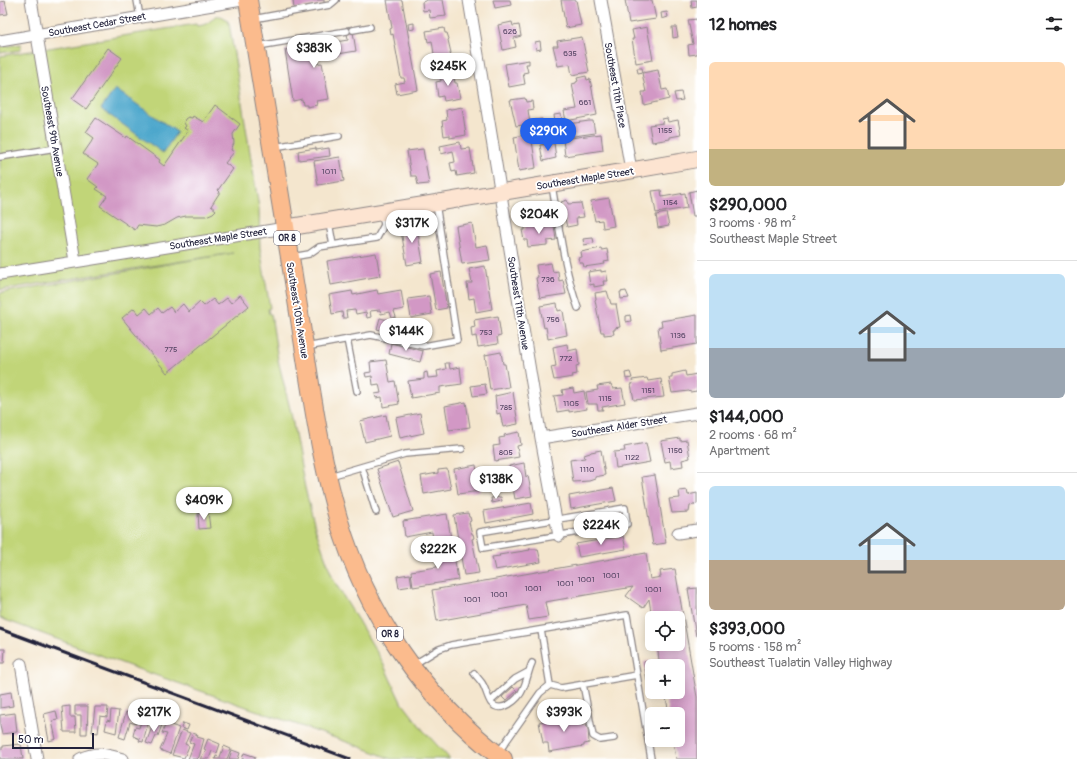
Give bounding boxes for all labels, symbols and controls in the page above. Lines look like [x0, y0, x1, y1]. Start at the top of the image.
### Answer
street label: Southeast Cedar Street [48, 10, 148, 39]
icon: filters [1043, 13, 1065, 35]
text: 12 homes [709, 14, 777, 35]
house number: 626 [503, 27, 517, 36]
pin: $383K [286, 35, 342, 69]
text: $383K [296, 40, 332, 56]
street label: Southeast 11th Place [602, 42, 628, 129]
house number: 635 [563, 49, 577, 58]
pin: $245K [420, 53, 476, 87]
text: $245K [430, 58, 466, 74]
street label: Southeast 9th Avenue [38, 85, 66, 178]
icon: home [851, 88, 923, 160]
house number: 661 [579, 98, 591, 107]
pin: $290K [520, 118, 576, 152]
text: $290K [529, 123, 567, 139]
house number: 1155 [658, 126, 672, 135]
street label: Southeast Maple Street [536, 165, 636, 193]
house number: 1011 [322, 167, 336, 176]
text: $290,000 [709, 194, 787, 215]
house number: 1154 [662, 198, 678, 207]
pin: $204K [511, 201, 567, 235]
text: $204K [520, 206, 558, 222]
pin: $317K [384, 210, 440, 244]
text: $317K [395, 215, 429, 231]
text: 3 rooms · 98 m² [709, 215, 796, 231]
street label: Southeast Maple Street [169, 225, 269, 253]
road number: OR 8 [274, 231, 300, 245]
text: Southeast Maple Street [709, 231, 837, 247]
street label: Southeast 11th Avenue [505, 255, 531, 351]
street label: Southeast 10th Avenue [283, 261, 311, 359]
house number: 736 [541, 275, 555, 284]
icon: home [851, 300, 923, 372]
house number: 756 [546, 315, 560, 324]
pin: $144K [378, 318, 434, 352]
text: $144K [388, 323, 424, 339]
house number: 753 [479, 328, 493, 337]
house number: 1136 [670, 331, 686, 340]
house number: 775 [165, 345, 177, 354]
house number: 772 [560, 354, 573, 363]
house number: 1151 [641, 386, 655, 395]
house number: 1115 [598, 394, 612, 403]
house number: 1105 [563, 399, 579, 408]
house number: 785 [500, 403, 512, 412]
text: $144,000 [709, 406, 784, 427]
street label: Southeast Alder Street [570, 413, 669, 440]
text: 2 rooms · 68 m² [709, 427, 797, 443]
text: Apartment [709, 443, 770, 459]
house number: 1156 [667, 446, 683, 455]
house number: 805 [499, 448, 513, 457]
house number: 1122 [624, 453, 640, 462]
house number: 1110 [580, 465, 595, 474]
pin: $138K [468, 466, 524, 500]
text: $138K [479, 471, 513, 487]
pin: $409K [176, 487, 232, 521]
text: $409K [185, 492, 223, 508]
pin: $224K [573, 512, 629, 546]
icon: home [851, 512, 923, 584]
text: $224K [583, 517, 619, 533]
pin: $222K [410, 536, 466, 570]
text: $222K [420, 541, 456, 557]
house number: 1001 [602, 571, 620, 580]
house number: 1001 [577, 575, 595, 584]
house number: 1001 [556, 579, 574, 588]
house number: 1001 [524, 584, 542, 593]
house number: 1001 [644, 585, 662, 594]
house number: 1001 [490, 590, 508, 599]
house number: 1001 [463, 595, 481, 604]
map controls [645, 611, 685, 747]
button: locate [645, 611, 685, 651]
text: $393,000 [709, 618, 785, 639]
road number: OR 8 [377, 627, 403, 641]
text: 5 rooms · 158 m² [709, 639, 801, 655]
text: Southeast Tualatin Valley Highway [709, 655, 892, 671]
button: + [645, 659, 685, 699]
pin: $217K [126, 699, 182, 733]
pin: $393K [536, 699, 592, 733]
text: $217K [137, 704, 171, 720]
text: $393K [546, 704, 582, 720]
button: − [645, 707, 685, 747]
scale bar [12, 731, 94, 750]
text: 50 m [18, 733, 44, 746]

